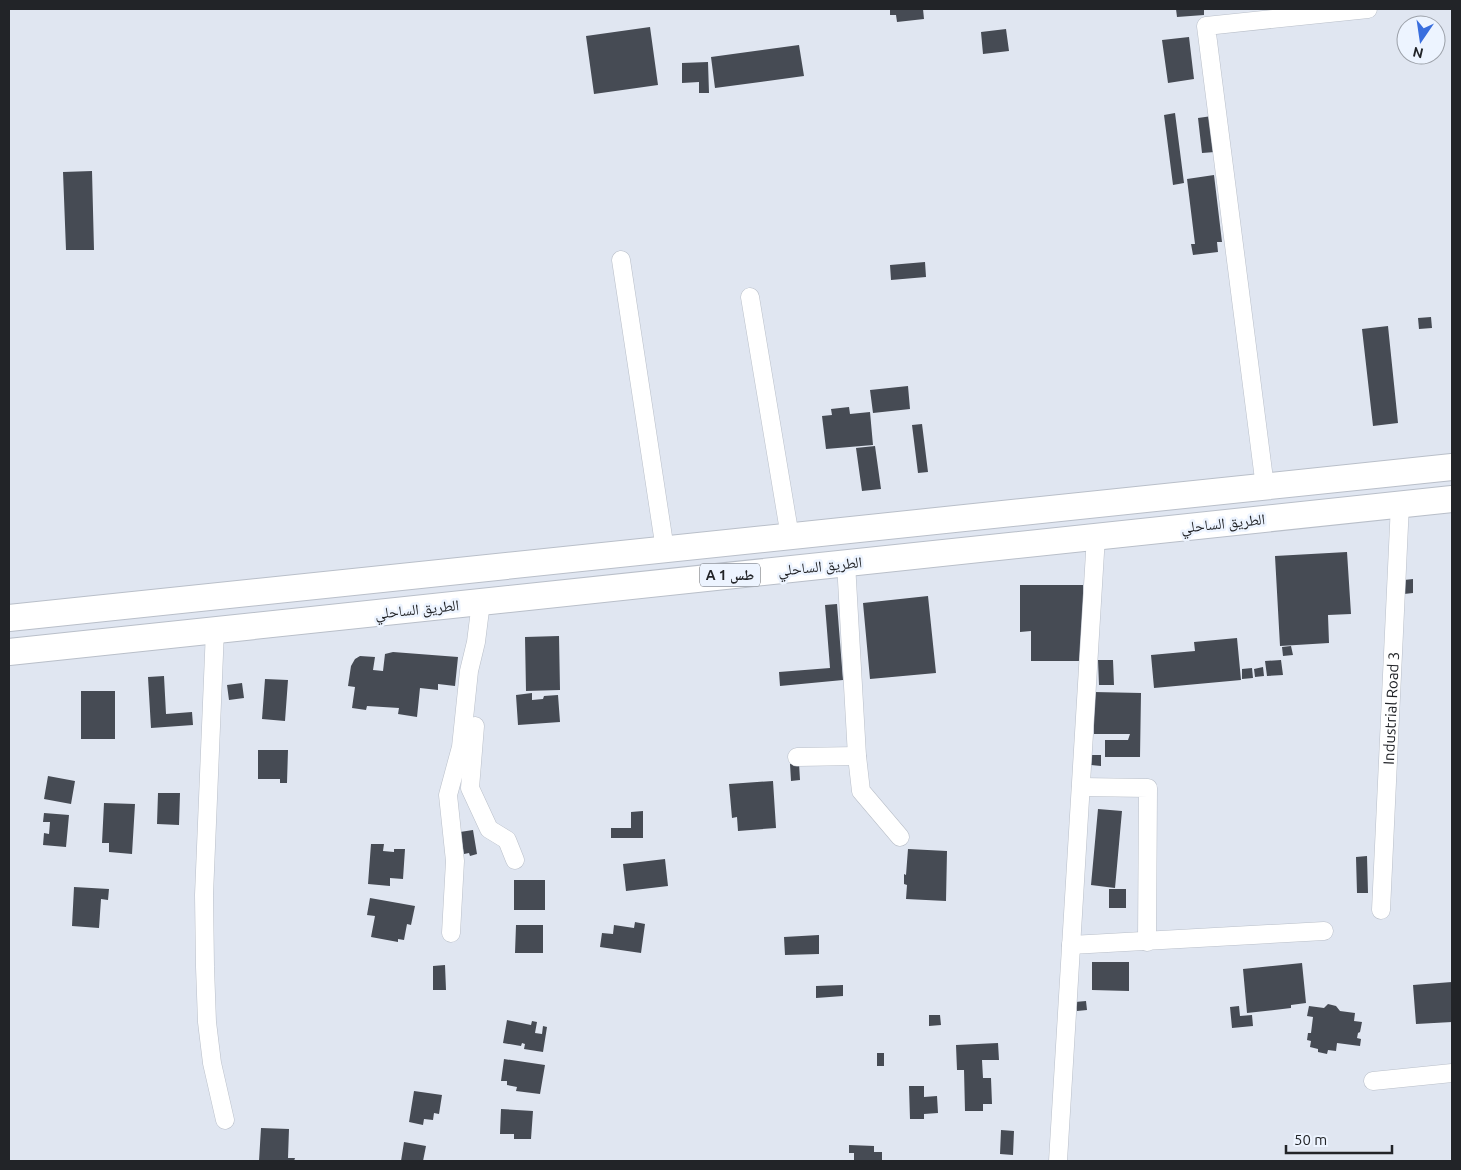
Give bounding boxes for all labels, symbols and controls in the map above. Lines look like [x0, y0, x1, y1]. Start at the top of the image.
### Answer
north arrow [1396, 15, 1446, 65]
text: N [1411, 44, 1425, 62]
street label: الطريق الساحلي [1180, 510, 1266, 540]
street label: الطريق الساحلي [777, 553, 863, 583]
road number: A 1 طس [700, 564, 760, 586]
street label: الطريق الساحلي [374, 596, 460, 626]
street label: Industrial Road 3 [1379, 651, 1402, 765]
scale bar [1286, 1122, 1392, 1154]
text: 50 m [1294, 1131, 1327, 1148]

